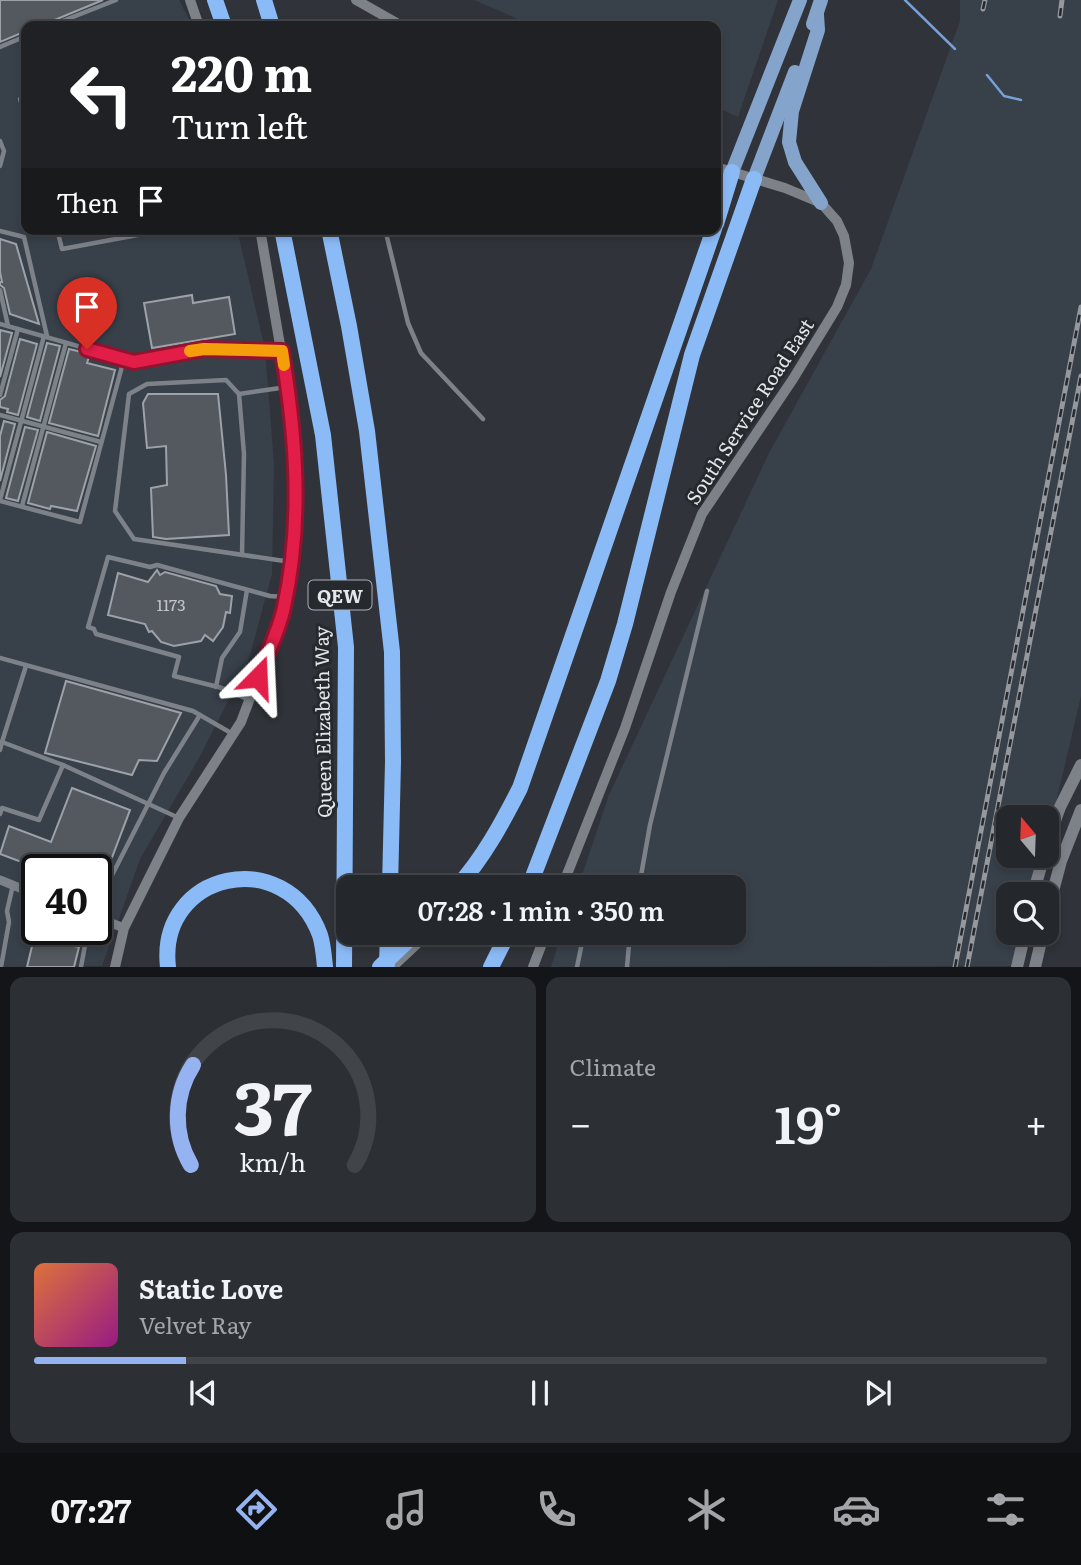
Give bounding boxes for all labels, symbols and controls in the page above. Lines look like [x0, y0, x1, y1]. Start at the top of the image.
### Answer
text: 220 m [171, 34, 312, 107]
icon: left [56, 49, 147, 140]
text: Turn left [171, 101, 308, 149]
text: Then [56, 182, 118, 221]
icon: arrive [132, 182, 170, 220]
pin [57, 277, 117, 349]
icon: arrive [68, 288, 106, 326]
street label: South Service Road East [678, 312, 820, 510]
road number: QEW [308, 580, 372, 610]
house number: 1173 [156, 592, 186, 616]
street label: Queen Elizabeth Way [306, 626, 338, 818]
position arrow [221, 640, 295, 714]
north arrow [996, 805, 1059, 868]
map controls [996, 805, 1059, 945]
speed limit sign: 40 [21, 854, 112, 945]
button: search [996, 882, 1059, 945]
text: 07:28 · 1 min · 350 m [418, 890, 664, 929]
text: Climate [570, 1049, 656, 1083]
text: 37 [233, 1050, 313, 1158]
text: 19° [774, 1083, 842, 1160]
text: − [570, 1093, 592, 1150]
text: + [1025, 1093, 1047, 1150]
text: km/h [239, 1143, 306, 1180]
text: Static Love [139, 1268, 283, 1307]
text: Velvet Ray [139, 1307, 251, 1341]
icon: previous [184, 1374, 222, 1412]
icon: pause [521, 1374, 559, 1412]
icon: next [859, 1374, 897, 1412]
text: 07:27 [50, 1485, 131, 1533]
icon: directions [232, 1485, 281, 1534]
icon: music [382, 1485, 431, 1534]
icon: phone [532, 1485, 581, 1534]
icon: climate [682, 1485, 731, 1534]
icon: car [832, 1485, 881, 1534]
icon: filters [981, 1485, 1030, 1534]

